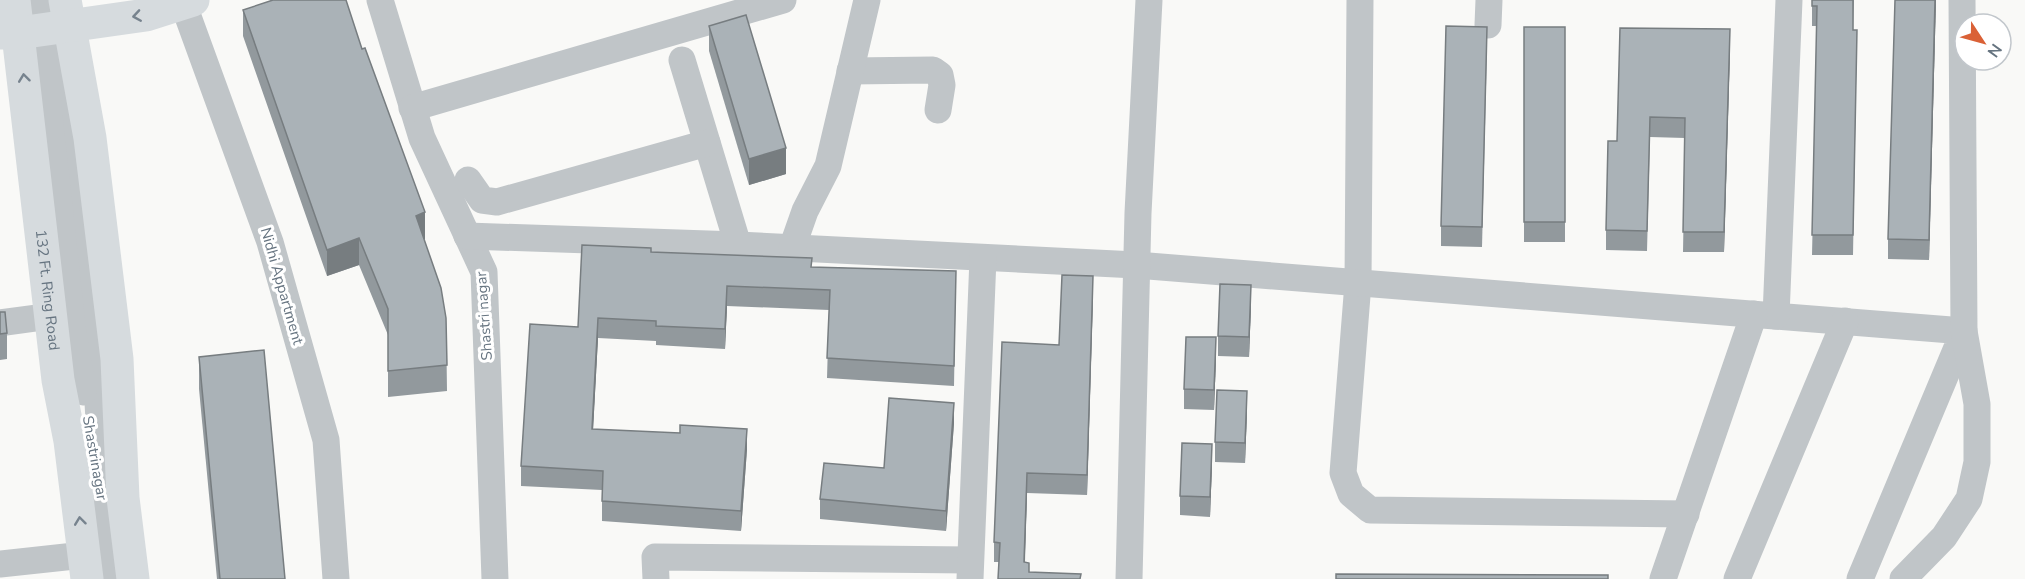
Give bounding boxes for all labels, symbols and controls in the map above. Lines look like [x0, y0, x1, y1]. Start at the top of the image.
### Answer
one-way arrow [132, 9, 142, 21]
north arrow [1953, 12, 2013, 72]
text: N [1982, 39, 2007, 62]
one-way arrow [18, 73, 31, 82]
street label: Nidhi Appartment [256, 225, 309, 348]
street label: 132 Ft. Ring Road [31, 229, 65, 352]
street label: Shastri nagar [471, 270, 497, 361]
street label: Shastrinagar [78, 414, 112, 502]
one-way arrow [74, 516, 86, 526]

